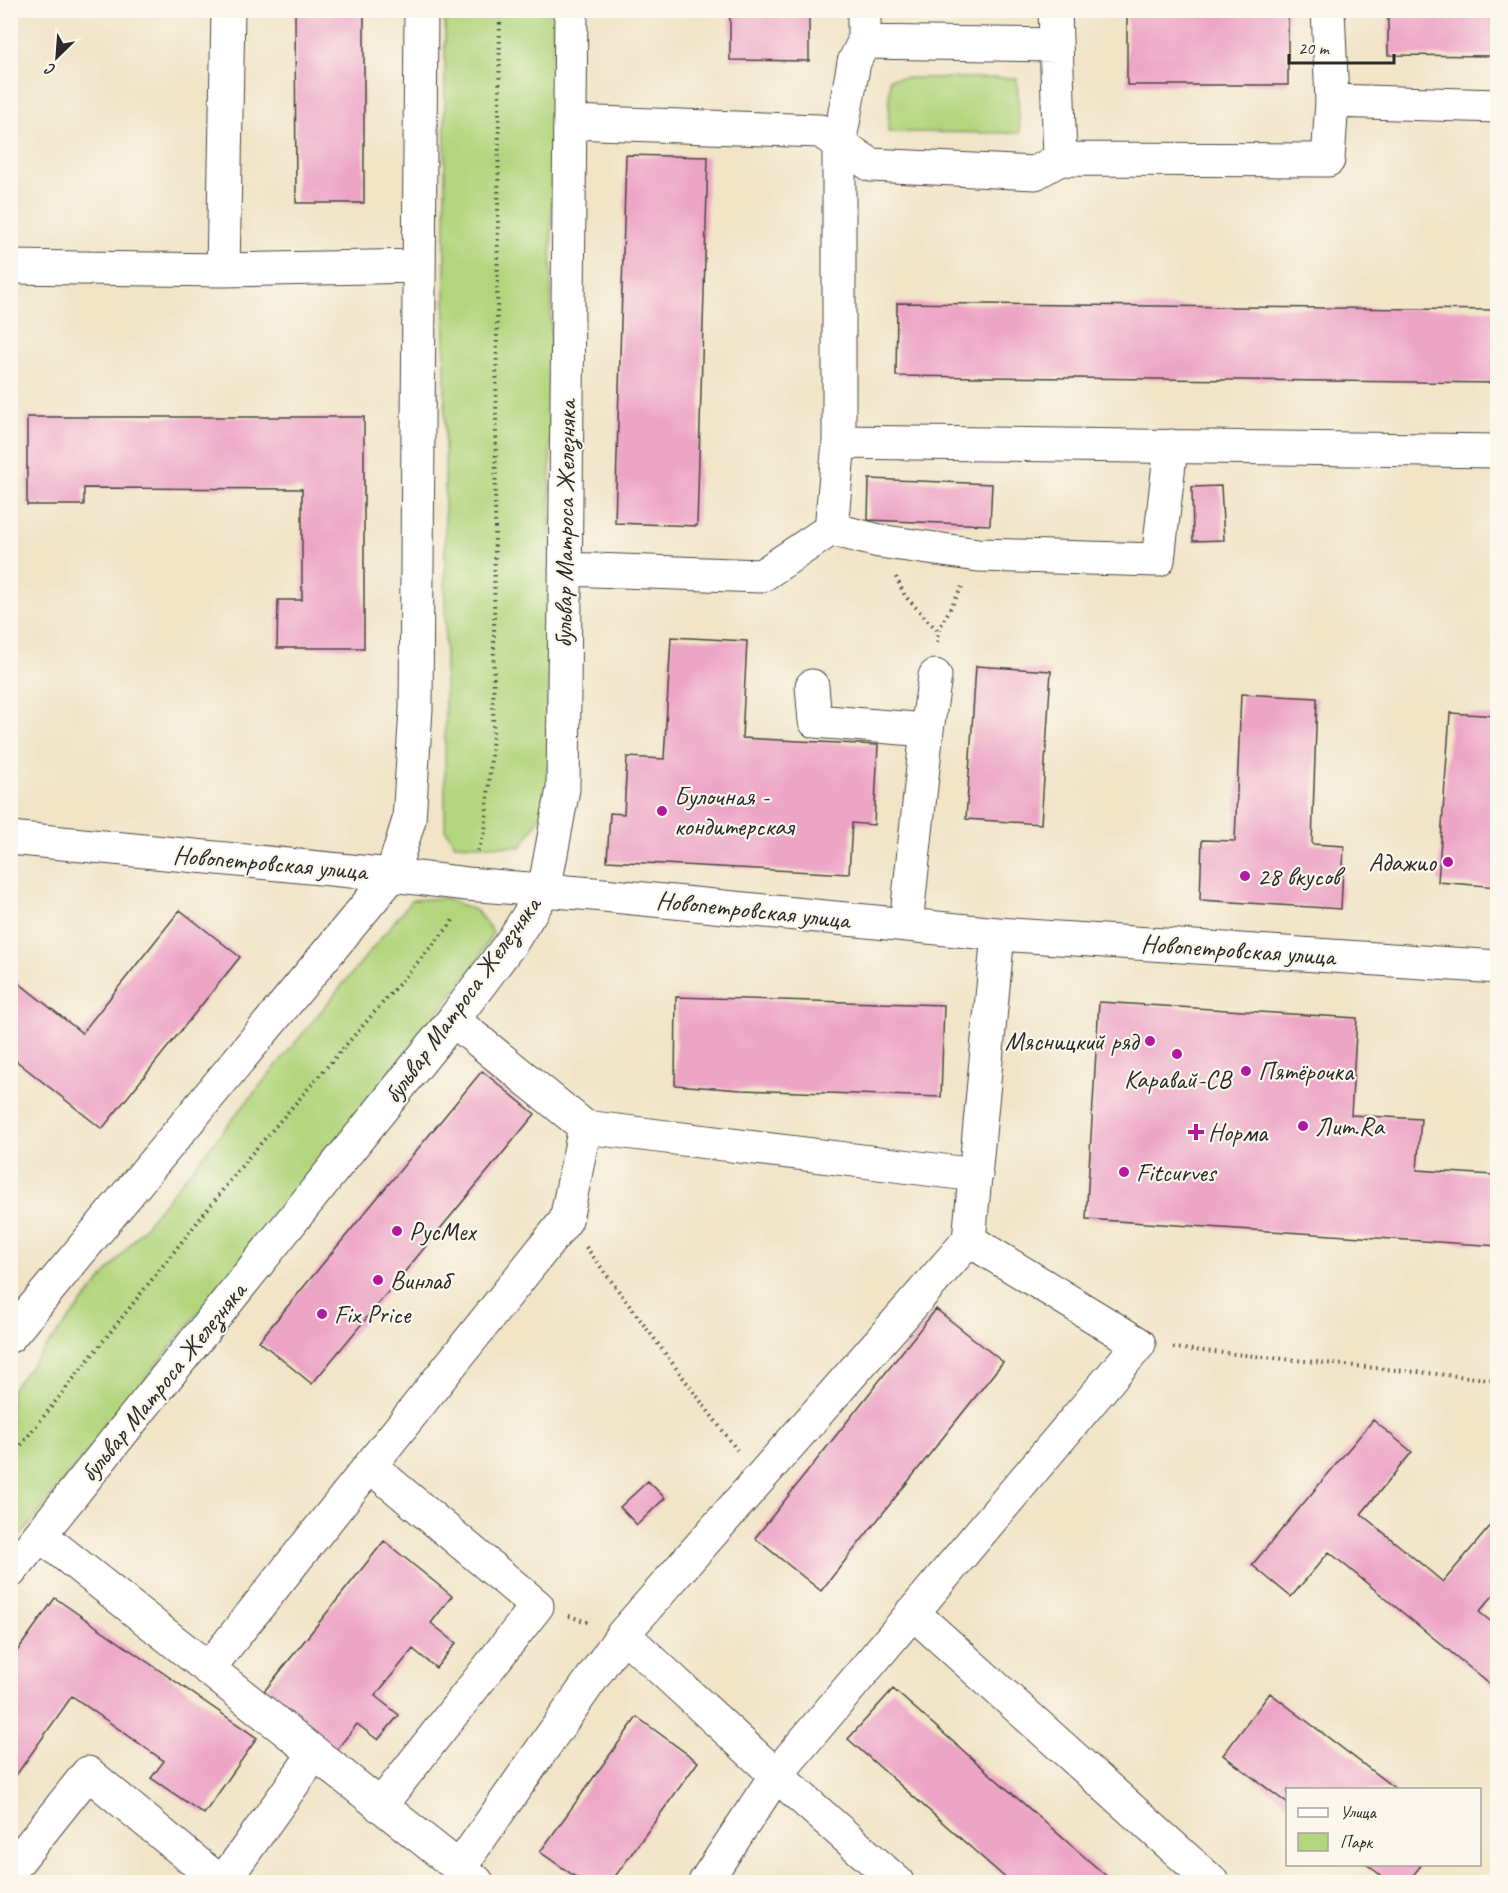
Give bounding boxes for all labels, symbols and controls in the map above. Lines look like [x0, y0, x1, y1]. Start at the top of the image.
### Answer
north arrow [27, 27, 87, 87]
scale bar [1289, 27, 1394, 65]
text: 20 m [1298, 37, 1331, 59]
text: С [41, 58, 59, 80]
street label: бульвар Матроса Железняка [546, 398, 585, 648]
place label: Булочная - кондитерская [674, 780, 795, 843]
marker: Булочная - кондитерская [655, 804, 669, 818]
street label: Новопетровская улица [172, 838, 371, 888]
place label: Адажио [1368, 846, 1438, 879]
marker: Адажио [1441, 855, 1455, 869]
place label: 28 вкусов [1257, 860, 1346, 893]
marker: 28 вкусов [1238, 869, 1252, 883]
street label: Новопетровская улица [655, 883, 854, 937]
street label: бульвар Матроса Железняка [376, 888, 550, 1110]
street label: Новопетровская улица [1140, 927, 1338, 973]
place label: Мясницкий ряд [1005, 1025, 1141, 1058]
marker: Мясницкий ряд [1143, 1034, 1157, 1048]
marker: Каравай-СВ [1170, 1047, 1184, 1061]
place label: Пятёрочка [1258, 1055, 1355, 1088]
place label: Каравай-СВ [1124, 1063, 1233, 1096]
marker: Пятёрочка [1239, 1064, 1253, 1078]
place label: Лит.Ra [1315, 1110, 1385, 1143]
place label: Норма [1208, 1116, 1269, 1149]
marker: Лит.Ra [1296, 1119, 1310, 1133]
marker: Норма [1189, 1125, 1203, 1139]
place label: Fitcurves [1136, 1156, 1218, 1189]
marker: Fitcurves [1117, 1165, 1131, 1179]
place label: РусМех [409, 1215, 478, 1248]
marker: РусМех [390, 1224, 404, 1238]
place label: Винлаб [390, 1264, 455, 1297]
marker: Винлаб [371, 1273, 385, 1287]
street label: бульвар Матроса Железняка [72, 1274, 256, 1489]
place label: Fix Price [334, 1298, 412, 1331]
marker: Fix Price [315, 1307, 329, 1321]
legend [1286, 1788, 1481, 1866]
text: Улица [1340, 1801, 1377, 1823]
text: Парк [1340, 1831, 1374, 1853]

